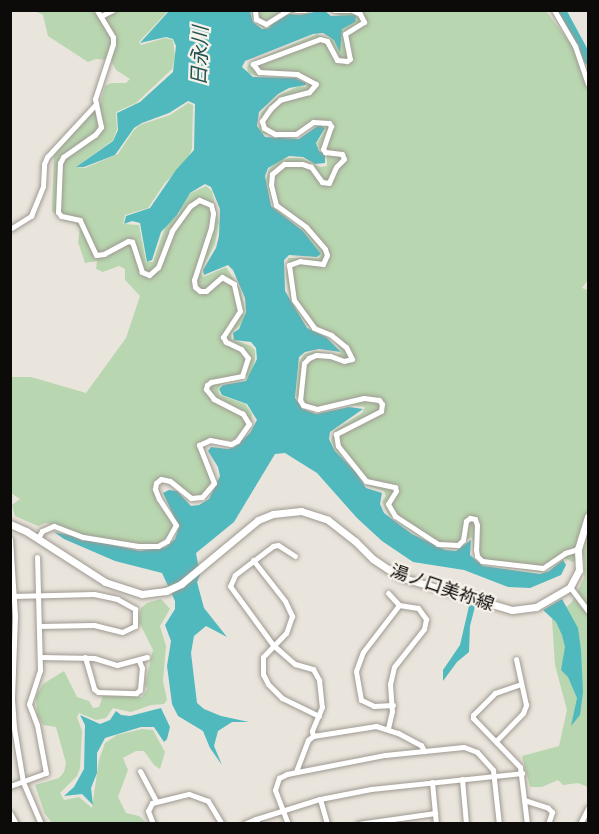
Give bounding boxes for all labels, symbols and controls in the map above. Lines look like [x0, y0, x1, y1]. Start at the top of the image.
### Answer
water label: 日永川 [187, 26, 213, 86]
street label: 湯ノ口美祢線 [387, 560, 497, 616]

